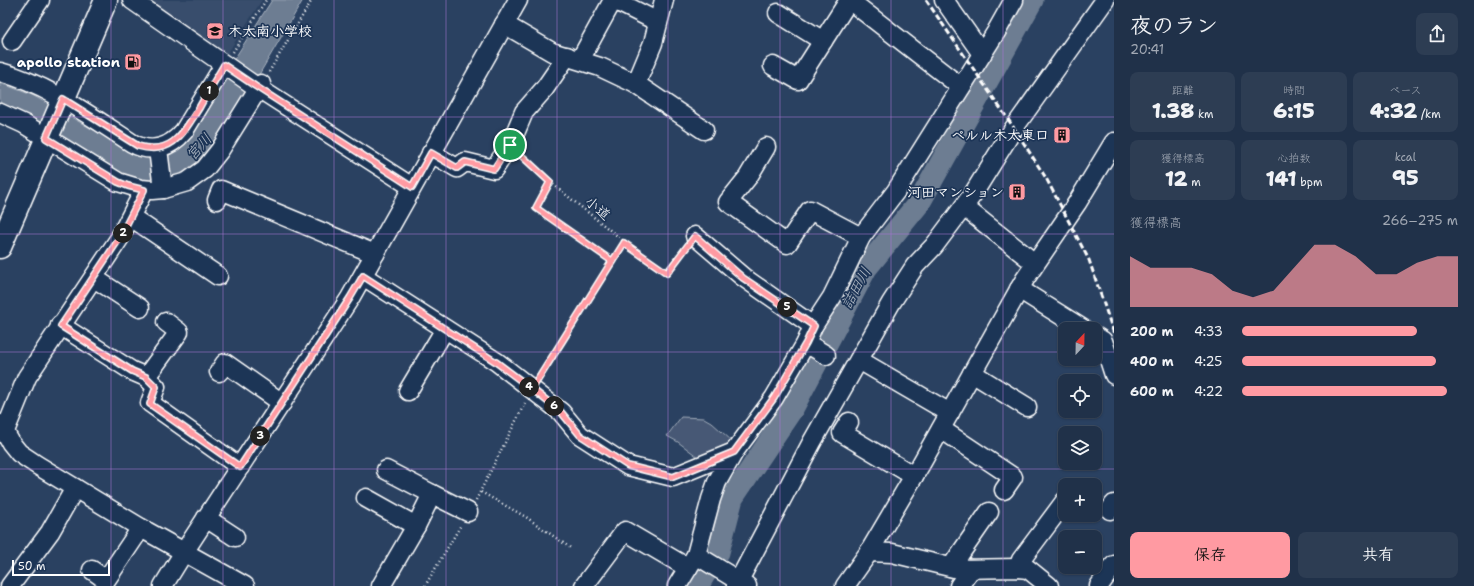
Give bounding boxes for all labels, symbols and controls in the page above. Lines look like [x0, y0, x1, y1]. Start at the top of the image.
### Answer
text: 夜のラン [1130, 11, 1218, 40]
button: share [1416, 13, 1458, 55]
school or university icon: 木太南小学校 [205, 21, 225, 41]
place label: 木太南小学校 [228, 22, 312, 40]
text: 20:41 [1130, 41, 1164, 58]
fuel station icon: apollo station [123, 52, 143, 72]
place label: apollo station [17, 53, 120, 71]
pin: 1 [199, 81, 219, 101]
text: 1 [206, 83, 212, 98]
text: 距離 [1172, 83, 1194, 98]
text: 時間 [1283, 83, 1305, 98]
text: ペース [1389, 83, 1422, 98]
text: 1.38 [1152, 98, 1194, 124]
text: 6:15 [1273, 98, 1315, 124]
text: 4:32 [1370, 98, 1417, 124]
text: km [1194, 107, 1214, 122]
text: /km [1417, 107, 1441, 122]
building icon: ペルル木太東口 [1052, 125, 1072, 145]
place label: ペルル木太東口 [951, 126, 1049, 144]
pin [493, 128, 527, 162]
water label: 宮川 [182, 129, 216, 165]
icon: arrive [499, 134, 521, 156]
text: kcal [1395, 150, 1416, 165]
text: 獲得標高 [1161, 151, 1205, 166]
text: 心拍数 [1277, 151, 1310, 166]
text: 95 [1392, 165, 1419, 191]
text: 12 [1165, 166, 1187, 192]
text: 141 [1266, 166, 1297, 192]
text: m [1187, 175, 1201, 190]
text: bpm [1297, 175, 1322, 190]
building icon: 河田マンション [1007, 182, 1027, 202]
place label: 河田マンション [907, 183, 1004, 201]
street label: 小道 [581, 192, 615, 224]
text: 266–275 m [1382, 212, 1458, 229]
text: 獲得標高 [1130, 214, 1182, 231]
pin: 2 [113, 223, 133, 243]
text: 2 [119, 225, 127, 240]
water label: 詰田川 [836, 263, 876, 313]
pin: 5 [777, 297, 797, 317]
text: 5 [784, 299, 790, 314]
north arrow [1058, 322, 1102, 366]
map controls [1058, 322, 1102, 574]
text: 200 m [1130, 323, 1173, 340]
text: 4:33 [1194, 323, 1223, 340]
text: 400 m [1130, 353, 1174, 370]
text: 4:25 [1194, 353, 1222, 370]
button: locate [1058, 374, 1102, 418]
pin: 4 [519, 377, 539, 397]
text: 4 [525, 379, 533, 394]
text: 600 m [1130, 383, 1174, 400]
text: 4:22 [1194, 383, 1223, 400]
pin: 6 [544, 396, 564, 416]
text: 6 [550, 398, 558, 413]
pin: 3 [250, 426, 270, 446]
button: layers [1058, 426, 1102, 470]
text: 3 [256, 428, 264, 443]
button: + [1058, 478, 1102, 522]
button: − [1058, 530, 1102, 574]
button: 保存 [1130, 532, 1290, 578]
button: 共有 [1298, 532, 1458, 578]
scale bar [12, 558, 110, 577]
text: 50 m [18, 559, 46, 574]

